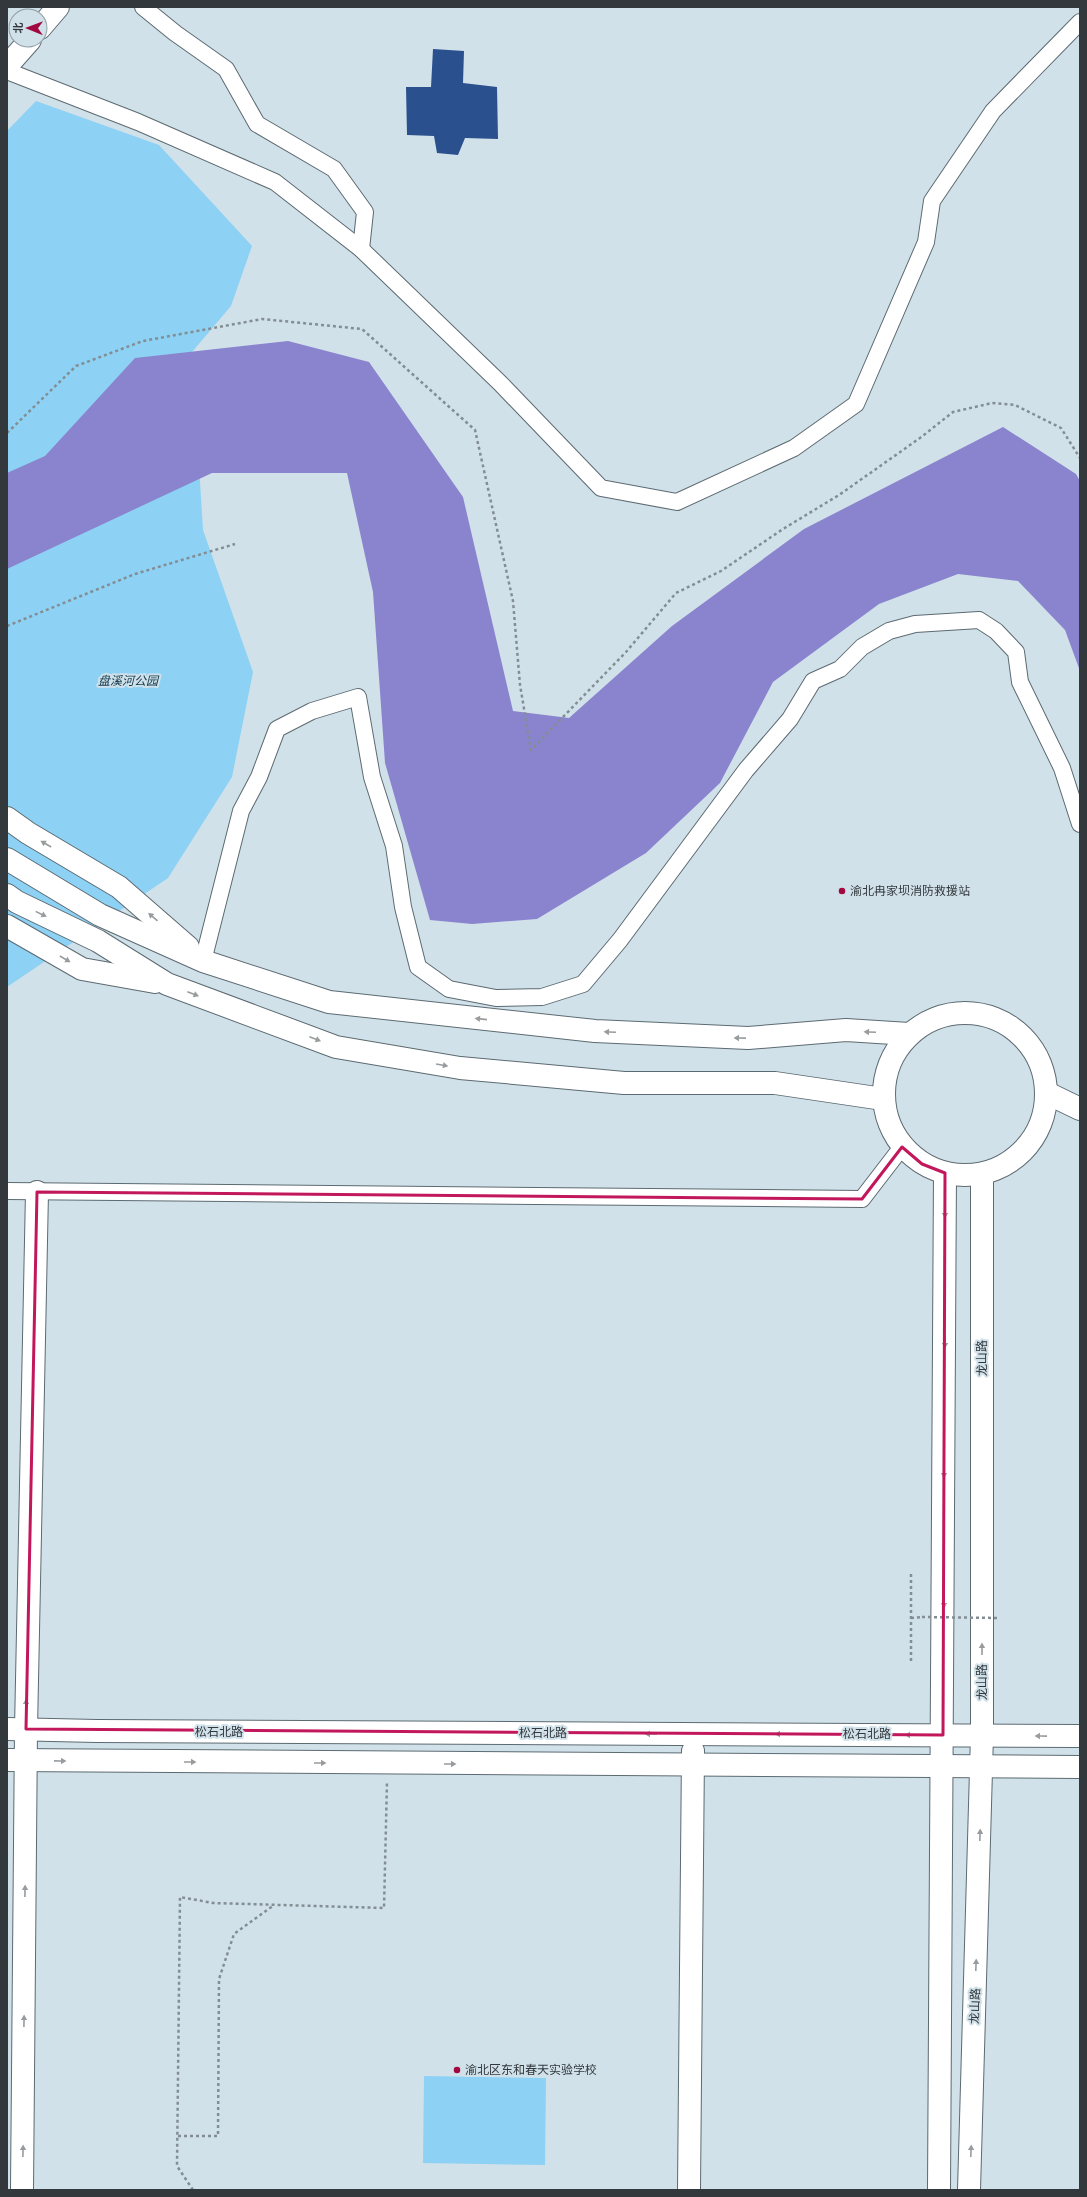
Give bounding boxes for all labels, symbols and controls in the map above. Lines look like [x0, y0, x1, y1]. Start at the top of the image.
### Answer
north arrow [8, 8, 48, 48]
text: 北 [12, 22, 25, 33]
park label: 盘溪河公园 [98, 674, 160, 688]
one-way arrow [40, 840, 52, 847]
place label: 渝北冉家坝消防救援站 [850, 884, 970, 898]
marker: 渝北冉家坝消防救援站 [837, 886, 847, 896]
one-way arrow [35, 911, 47, 917]
one-way arrow [148, 912, 158, 921]
one-way arrow [59, 956, 71, 963]
one-way arrow [187, 991, 199, 997]
one-way arrow [475, 1016, 487, 1022]
one-way arrow [864, 1028, 876, 1035]
one-way arrow [603, 1029, 616, 1035]
one-way arrow [734, 1034, 746, 1041]
one-way arrow [309, 1037, 321, 1043]
one-way arrow [436, 1062, 448, 1068]
one-way arrow [942, 1206, 948, 1219]
one-way arrow [942, 1336, 948, 1349]
street label: 龙山路 [975, 1340, 989, 1376]
one-way arrow [941, 1466, 947, 1479]
one-way arrow [941, 1596, 947, 1609]
one-way arrow [979, 1642, 985, 1655]
street label: 龙山路 [975, 1664, 989, 1700]
one-way arrow [23, 1699, 30, 1711]
street label: 松石北路 [195, 1725, 243, 1739]
street label: 松石北路 [519, 1726, 567, 1740]
street label: 松石北路 [843, 1727, 891, 1741]
one-way arrow [644, 1731, 657, 1737]
one-way arrow [774, 1731, 787, 1737]
one-way arrow [904, 1732, 917, 1738]
one-way arrow [1035, 1732, 1047, 1739]
one-way arrow [54, 1758, 67, 1764]
one-way arrow [184, 1759, 197, 1765]
one-way arrow [314, 1760, 327, 1766]
one-way arrow [444, 1761, 457, 1767]
one-way arrow [976, 1829, 983, 1841]
one-way arrow [22, 1884, 28, 1897]
one-way arrow [973, 1958, 979, 1971]
street label: 龙山路 [967, 1988, 983, 2024]
one-way arrow [21, 2014, 27, 2027]
place label: 渝北区东和春天实验学校 [465, 2063, 597, 2077]
marker: 渝北区东和春天实验学校 [452, 2065, 462, 2075]
one-way arrow [20, 2144, 26, 2157]
one-way arrow [967, 2145, 974, 2157]

